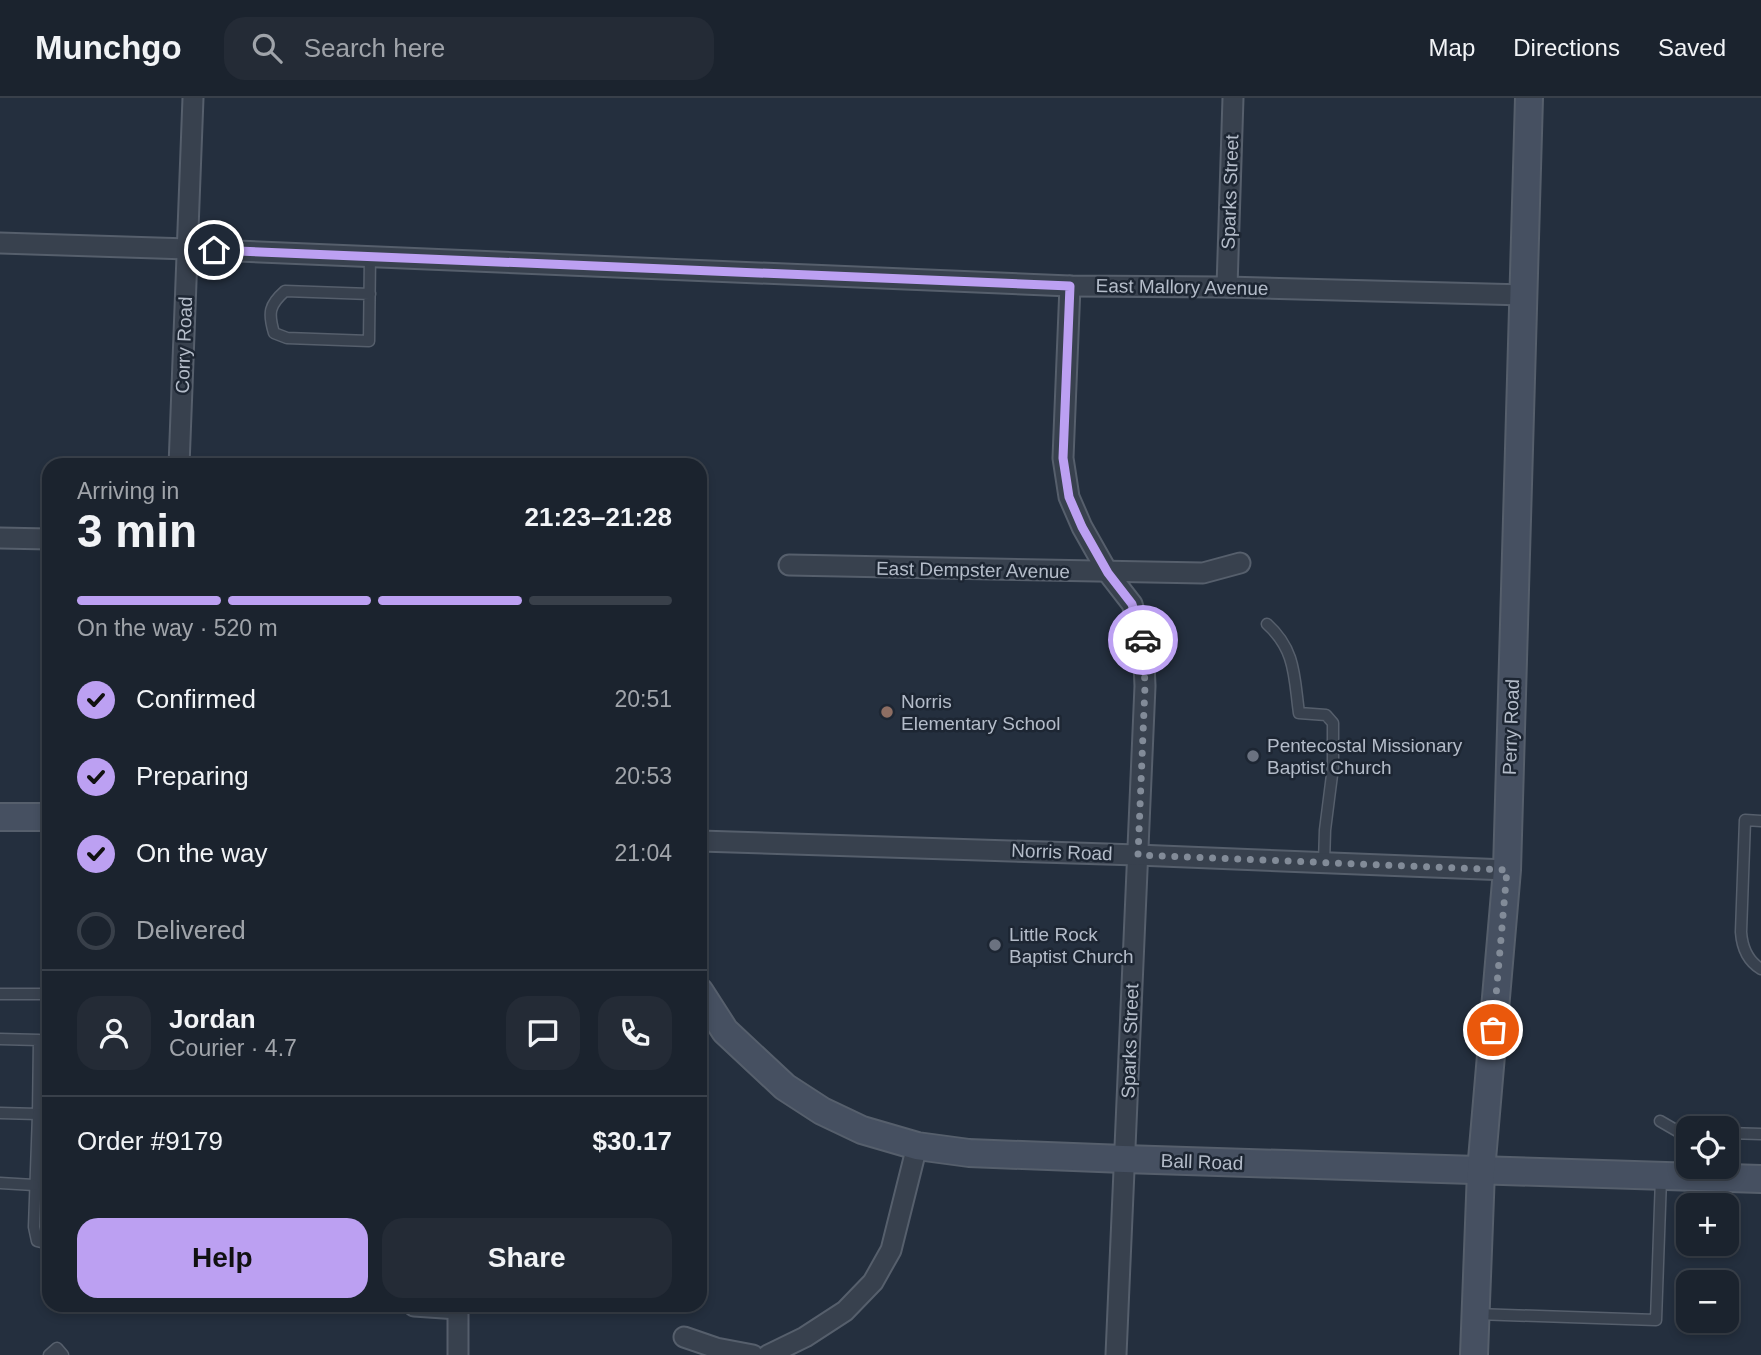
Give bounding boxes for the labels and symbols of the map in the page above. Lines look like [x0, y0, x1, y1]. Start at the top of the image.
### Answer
street label: Sparks Street [1217, 133, 1243, 250]
pin [184, 220, 244, 280]
street label: East Mallory Avenue [1095, 275, 1269, 299]
street label: Corry Road [172, 296, 196, 394]
street label: East Dempster Avenue [876, 558, 1070, 582]
courier [1108, 605, 1178, 675]
street label: Perry Road [1499, 679, 1523, 775]
place label: Norris Elementary School [901, 691, 1060, 734]
marker: Norris Elementary School [879, 704, 895, 720]
place label: Pentecostal Missionary Baptist Church [1267, 735, 1463, 778]
marker: Pentecostal Missionary Baptist Church [1245, 748, 1261, 764]
street label: Norris Road [1011, 840, 1113, 864]
place label: Little Rock Baptist Church [1009, 924, 1134, 967]
marker: Little Rock Baptist Church [987, 937, 1003, 953]
street label: Sparks Street [1117, 982, 1143, 1099]
pin [1463, 1000, 1523, 1060]
street label: Ball Road [1160, 1150, 1244, 1174]

